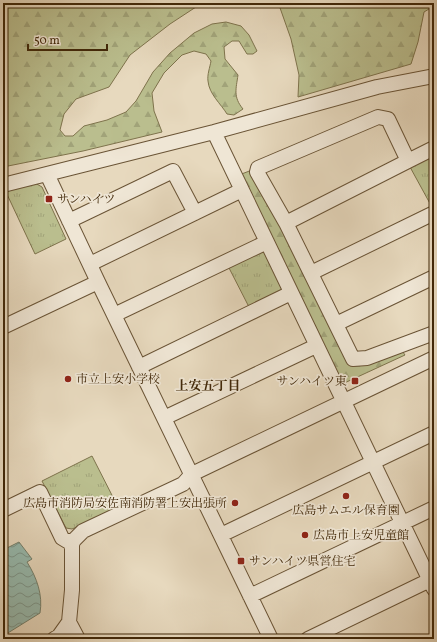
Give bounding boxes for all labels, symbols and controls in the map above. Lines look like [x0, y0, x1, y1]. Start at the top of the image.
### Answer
scale bar [28, 26, 107, 52]
text: 50 m [34, 33, 60, 49]
place label: サンハイツ [57, 192, 116, 208]
marker: サンハイツ [44, 194, 54, 204]
place label: 市立上安小学校 [76, 372, 160, 388]
marker: 市立上安小学校 [63, 374, 73, 384]
place label: サンハイツ東 [276, 374, 347, 390]
marker: サンハイツ東 [350, 376, 360, 386]
district label: 上安五丁目 [175, 378, 241, 396]
marker: 広島サムエル保育園 [341, 491, 351, 501]
place label: 広島市消防局安佐南消防署上安出張所 [23, 496, 227, 512]
marker: 広島市消防局安佐南消防署上安出張所 [230, 498, 240, 508]
place label: 広島サムエル保育園 [292, 503, 400, 519]
place label: 広島市上安児童館 [313, 528, 409, 544]
marker: 広島市上安児童館 [300, 530, 310, 540]
place label: サンハイツ県営住宅 [249, 554, 356, 570]
marker: サンハイツ県営住宅 [236, 556, 246, 566]

